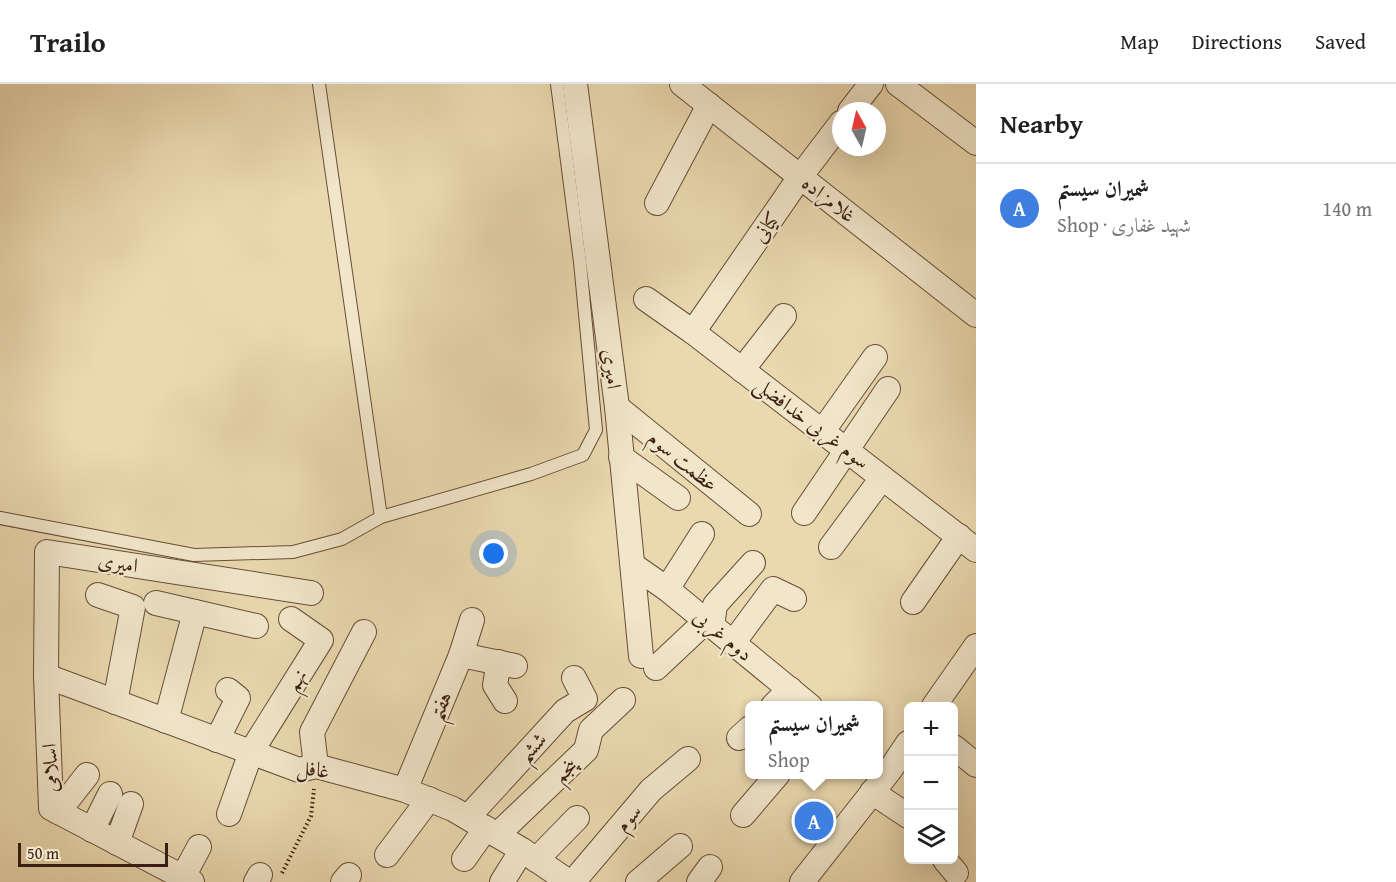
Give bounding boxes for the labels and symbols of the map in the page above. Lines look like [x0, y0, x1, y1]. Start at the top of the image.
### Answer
north arrow [832, 102, 886, 156]
street label: غلامزاده [795, 167, 863, 230]
street label: کیانی [744, 205, 788, 249]
street label: امیری [595, 347, 630, 391]
street label: سوم غربی خدافضلی [746, 369, 877, 479]
street label: عظمت سوم [639, 422, 725, 501]
your location [479, 539, 508, 568]
street label: امیری [96, 544, 140, 581]
street label: دوم غربی [685, 601, 760, 671]
street label: نهم [277, 662, 319, 700]
street label: هفتم [420, 686, 465, 728]
street label: ششم [509, 724, 558, 773]
street label: اسلامی [33, 743, 66, 793]
street label: پنجم [545, 749, 589, 793]
street label: غافل [295, 751, 331, 786]
street label: سوم [607, 797, 651, 841]
pin: A [794, 798, 834, 844]
scale bar [18, 840, 168, 868]

